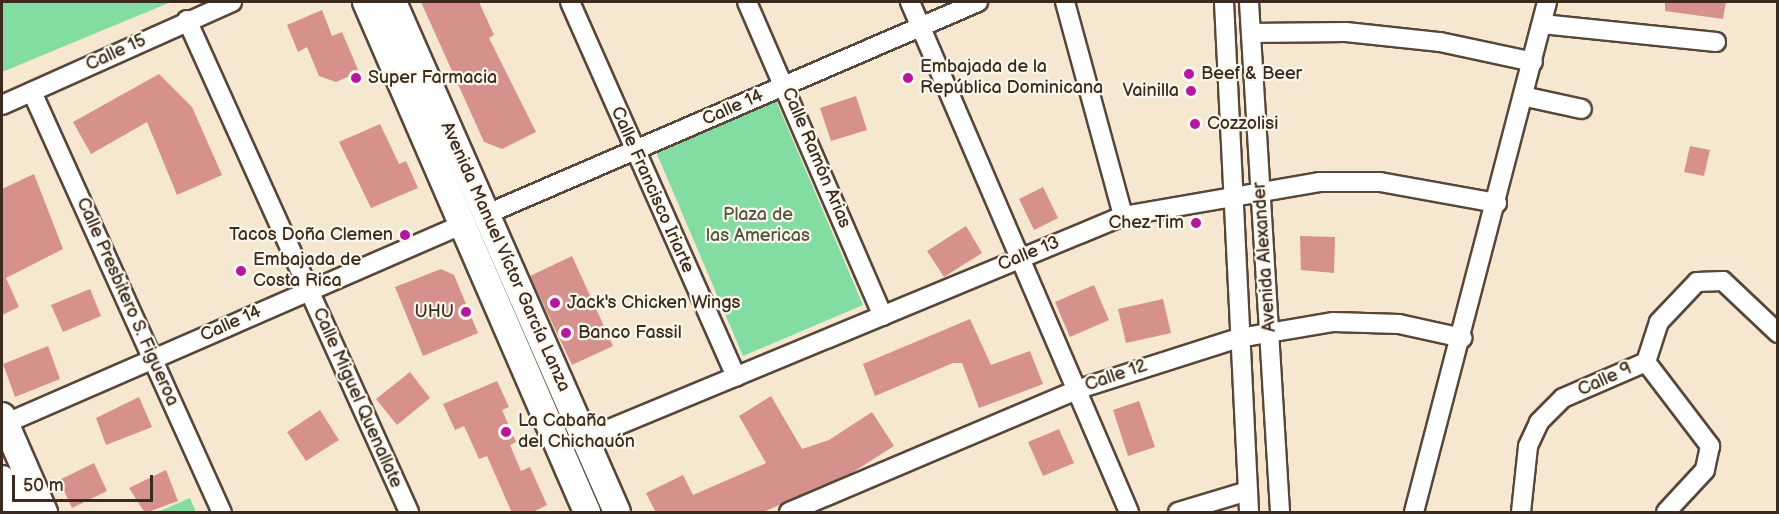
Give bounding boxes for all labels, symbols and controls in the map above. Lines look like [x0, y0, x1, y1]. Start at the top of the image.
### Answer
street label: Calle 15 [83, 30, 149, 76]
place label: Embajada de la República Dominicana [920, 57, 1103, 100]
place label: Beef & Beer [1201, 63, 1302, 85]
place label: Super Farmacia [368, 67, 497, 89]
marker: Beef & Beer [1182, 67, 1196, 81]
marker: Super Farmacia [349, 71, 363, 85]
marker: Embajada de la República Dominicana [901, 71, 915, 85]
place label: Vainilla [1122, 80, 1179, 102]
marker: Vainilla [1184, 84, 1198, 98]
street label: Calle 14 [699, 85, 767, 131]
street label: Calle Ramón Arias [777, 85, 855, 231]
street label: Calle Francisco Iriarte [606, 103, 698, 277]
place label: Cozzolisi [1207, 113, 1278, 135]
marker: Cozzolisi [1188, 117, 1202, 131]
street label: Avenida Manuel Víctor García Lanza [435, 118, 575, 396]
street label: Avenida Alexander [1249, 181, 1281, 333]
street label: Calle Presbitero S. Figueroa [71, 194, 183, 410]
park label: Plaza de las Americas [706, 205, 810, 248]
place label: Chez Tim [1108, 212, 1184, 234]
marker: Chez Tim [1189, 216, 1203, 230]
place label: Tacos Doña Clemen [229, 224, 393, 246]
marker: Tacos Doña Clemen [398, 228, 412, 242]
street label: Calle 13 [995, 232, 1063, 276]
place label: Embajada de Costa Rica [253, 250, 361, 292]
marker: Embajada de Costa Rica [234, 264, 248, 278]
place label: Jack's Chicken Wings [567, 292, 741, 314]
marker: Jack's Chicken Wings [548, 296, 562, 310]
street label: Calle 14 [197, 301, 265, 347]
place label: UHU [414, 301, 454, 323]
street label: Calle Miguel Quenallate [307, 305, 407, 491]
marker: UHU [459, 305, 473, 319]
place label: Banco Fassil [578, 322, 682, 344]
marker: Banco Fassil [559, 326, 573, 340]
street label: Calle 12 [1082, 355, 1150, 397]
street label: Calle 9 [1575, 359, 1635, 401]
place label: La Cabaña del Chichauón [518, 411, 635, 454]
marker: La Cabaña del Chichauón [499, 425, 513, 439]
scale bar [15, 463, 156, 501]
text: 50 m [23, 475, 64, 496]

